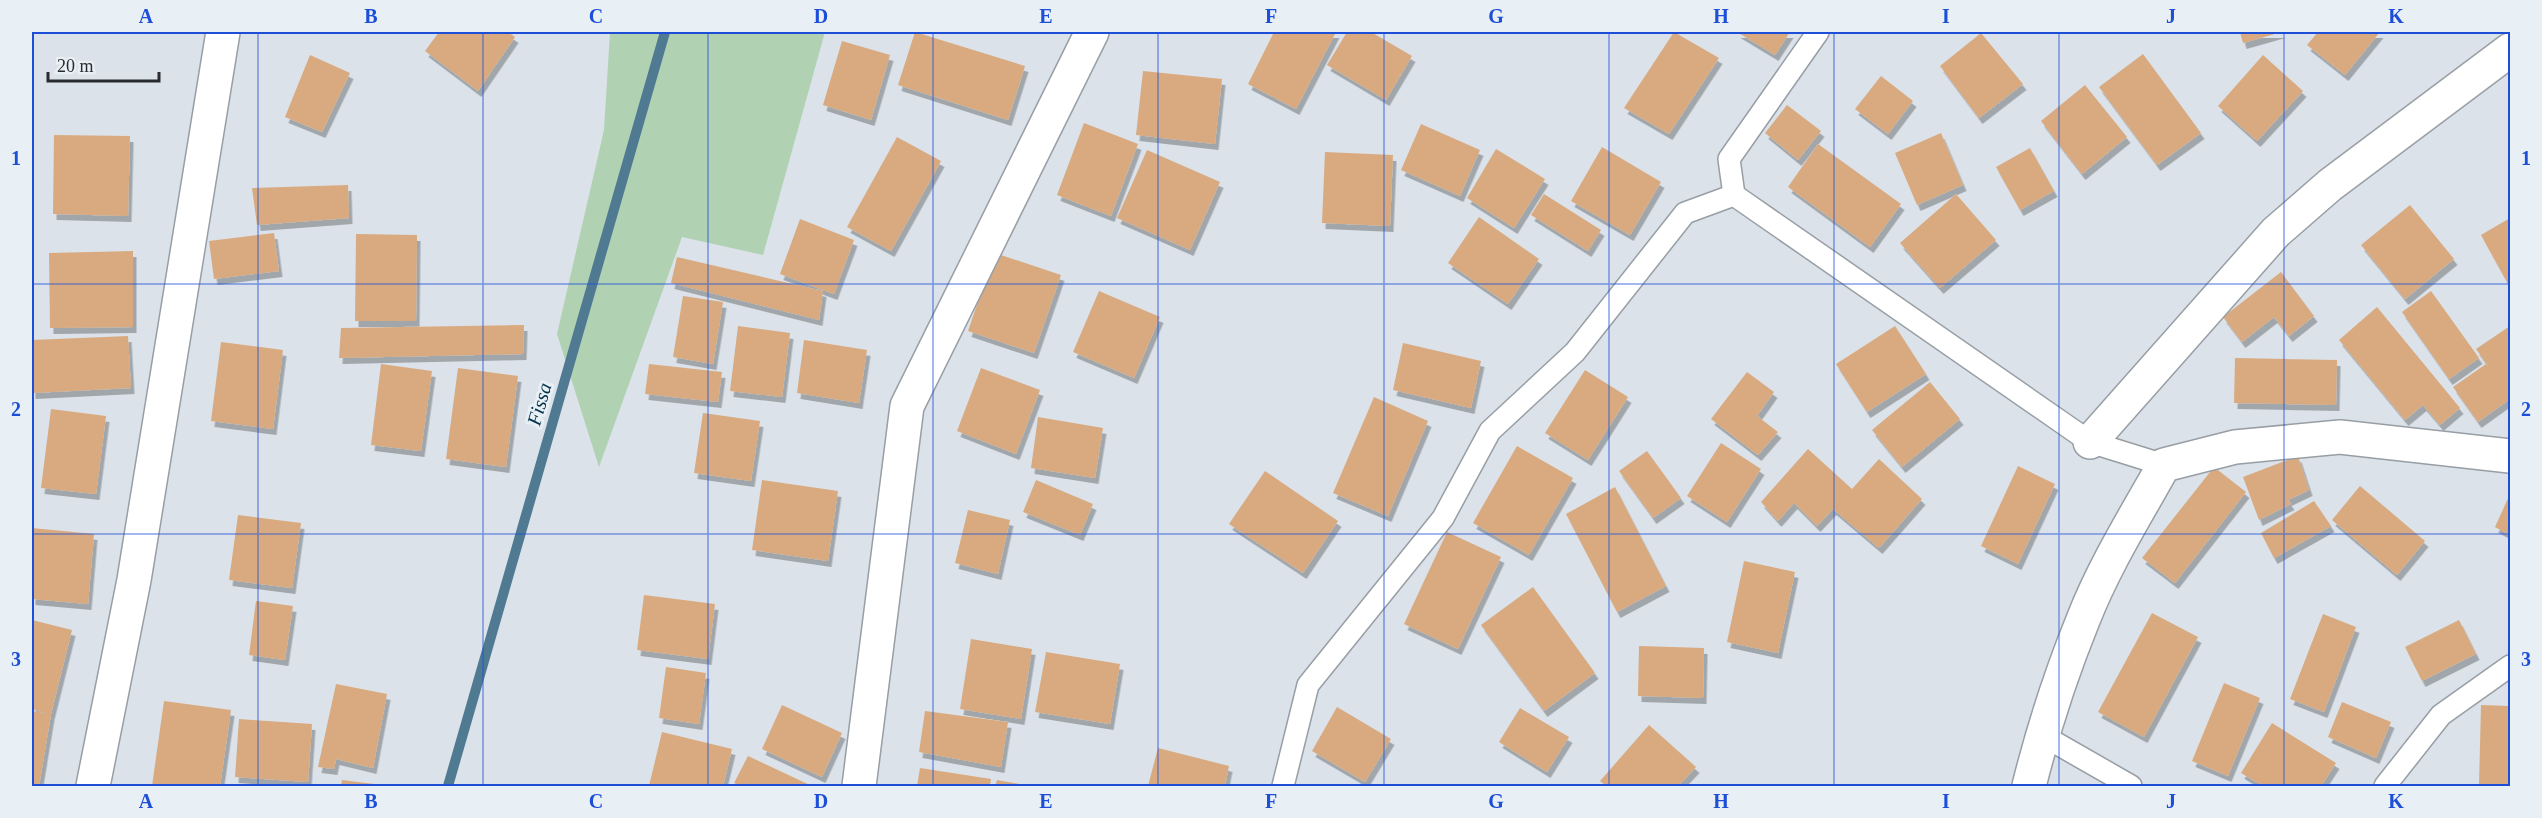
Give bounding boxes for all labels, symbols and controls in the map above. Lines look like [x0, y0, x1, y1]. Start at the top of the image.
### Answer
text: A [139, 5, 154, 27]
text: B [364, 5, 378, 27]
text: C [589, 5, 603, 27]
text: D [814, 5, 828, 27]
text: E [1039, 5, 1053, 27]
text: F [1265, 5, 1277, 27]
text: G [1488, 5, 1504, 27]
text: H [1713, 5, 1729, 27]
text: I [1942, 5, 1950, 27]
text: J [2166, 5, 2176, 27]
text: K [2388, 5, 2404, 27]
scale bar [48, 45, 159, 83]
text: 20 m [57, 56, 94, 76]
text: 1 [11, 147, 21, 169]
text: 1 [2521, 147, 2531, 169]
water label: Fissa [522, 380, 556, 429]
text: 2 [11, 398, 21, 420]
text: 2 [2521, 398, 2531, 420]
text: 3 [11, 648, 21, 670]
text: 3 [2521, 648, 2531, 670]
text: A [139, 790, 154, 812]
text: B [364, 790, 378, 812]
text: C [589, 790, 603, 812]
text: D [814, 790, 828, 812]
text: E [1039, 790, 1053, 812]
text: F [1265, 790, 1277, 812]
text: G [1488, 790, 1504, 812]
text: H [1713, 790, 1729, 812]
text: I [1942, 790, 1950, 812]
text: J [2166, 790, 2176, 812]
text: K [2388, 790, 2404, 812]

